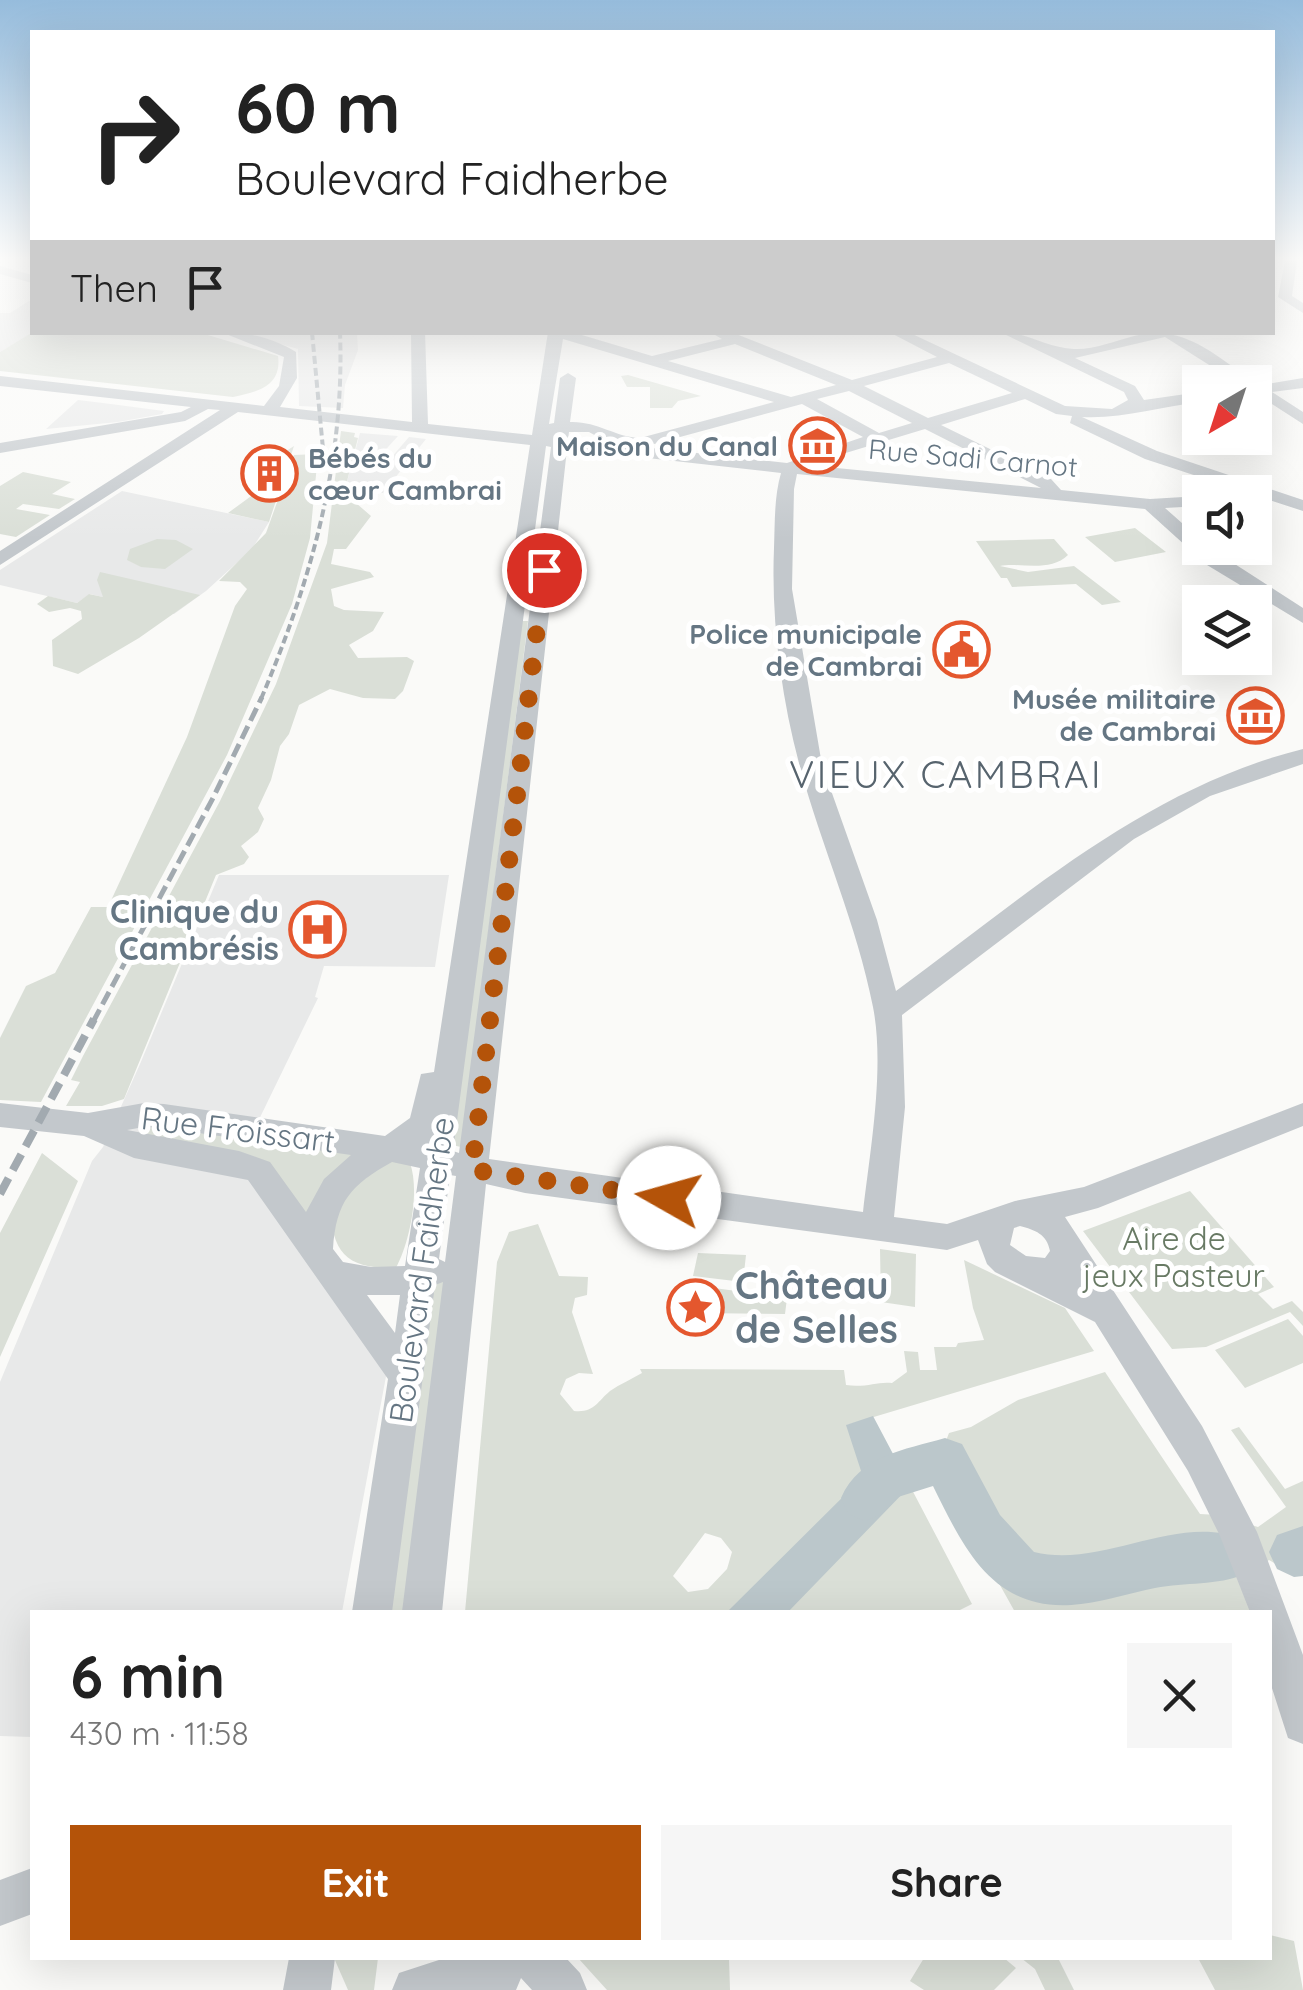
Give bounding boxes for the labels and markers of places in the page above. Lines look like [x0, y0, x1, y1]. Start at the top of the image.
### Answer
museum icon: Maison du Canal [787, 416, 847, 476]
place label: Maison du Canal [556, 428, 778, 463]
place label: Bébés du cœur Cambrai [308, 440, 502, 507]
building icon: Bébés du cœur Cambrai [239, 444, 299, 504]
pin [502, 528, 587, 613]
place label: Police municipale de Cambrai [689, 616, 922, 683]
public building icon: Police municipale de Cambrai [931, 620, 991, 680]
place label: Musée militaire de Cambrai [1012, 681, 1216, 748]
museum icon: Musée militaire de Cambrai [1225, 685, 1285, 745]
place label: Clinique du Cambrésis [110, 891, 279, 968]
hospital icon: Clinique du Cambrésis [288, 900, 348, 960]
place label: Château de Selles [735, 1261, 898, 1353]
place icon: Château de Selles [666, 1278, 726, 1338]

